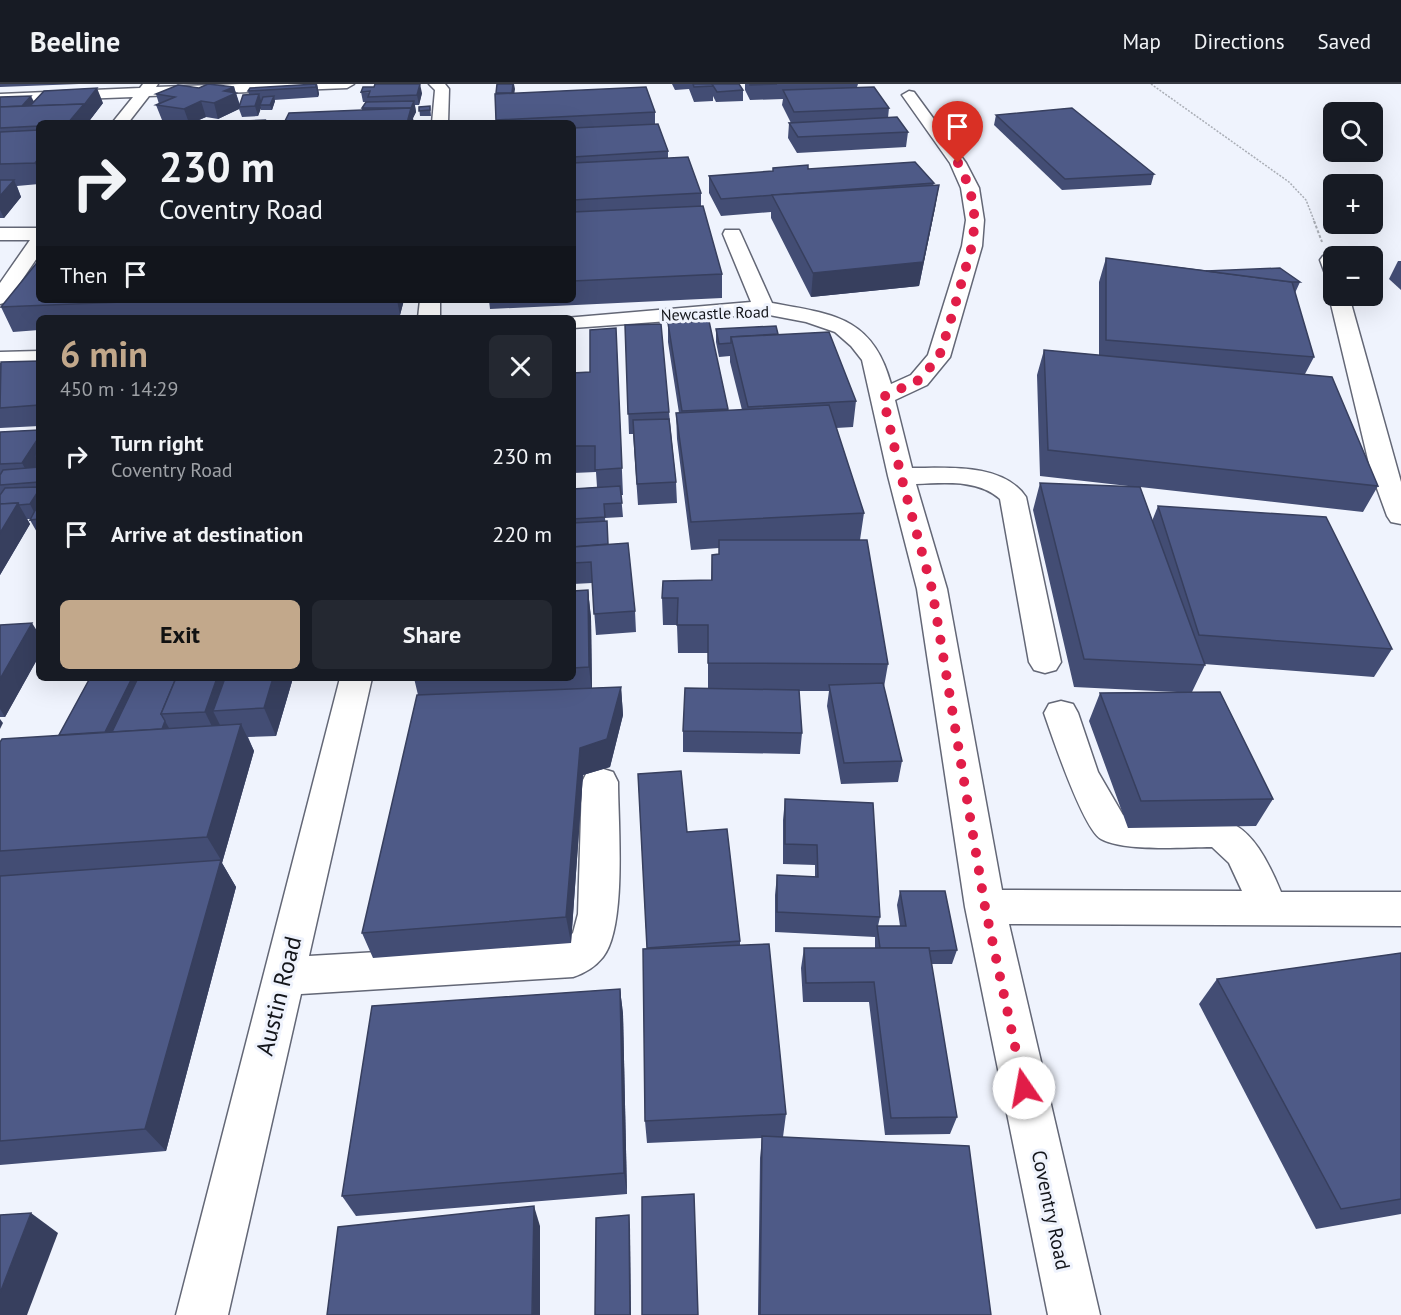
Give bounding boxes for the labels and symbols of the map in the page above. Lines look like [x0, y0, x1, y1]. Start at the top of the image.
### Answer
pin [932, 101, 983, 163]
street label: Newcastle Road [660, 301, 770, 325]
street label: Austin Road [249, 933, 308, 1059]
position arrow [992, 1056, 1056, 1120]
street label: Coventry Road [1026, 1148, 1076, 1272]

